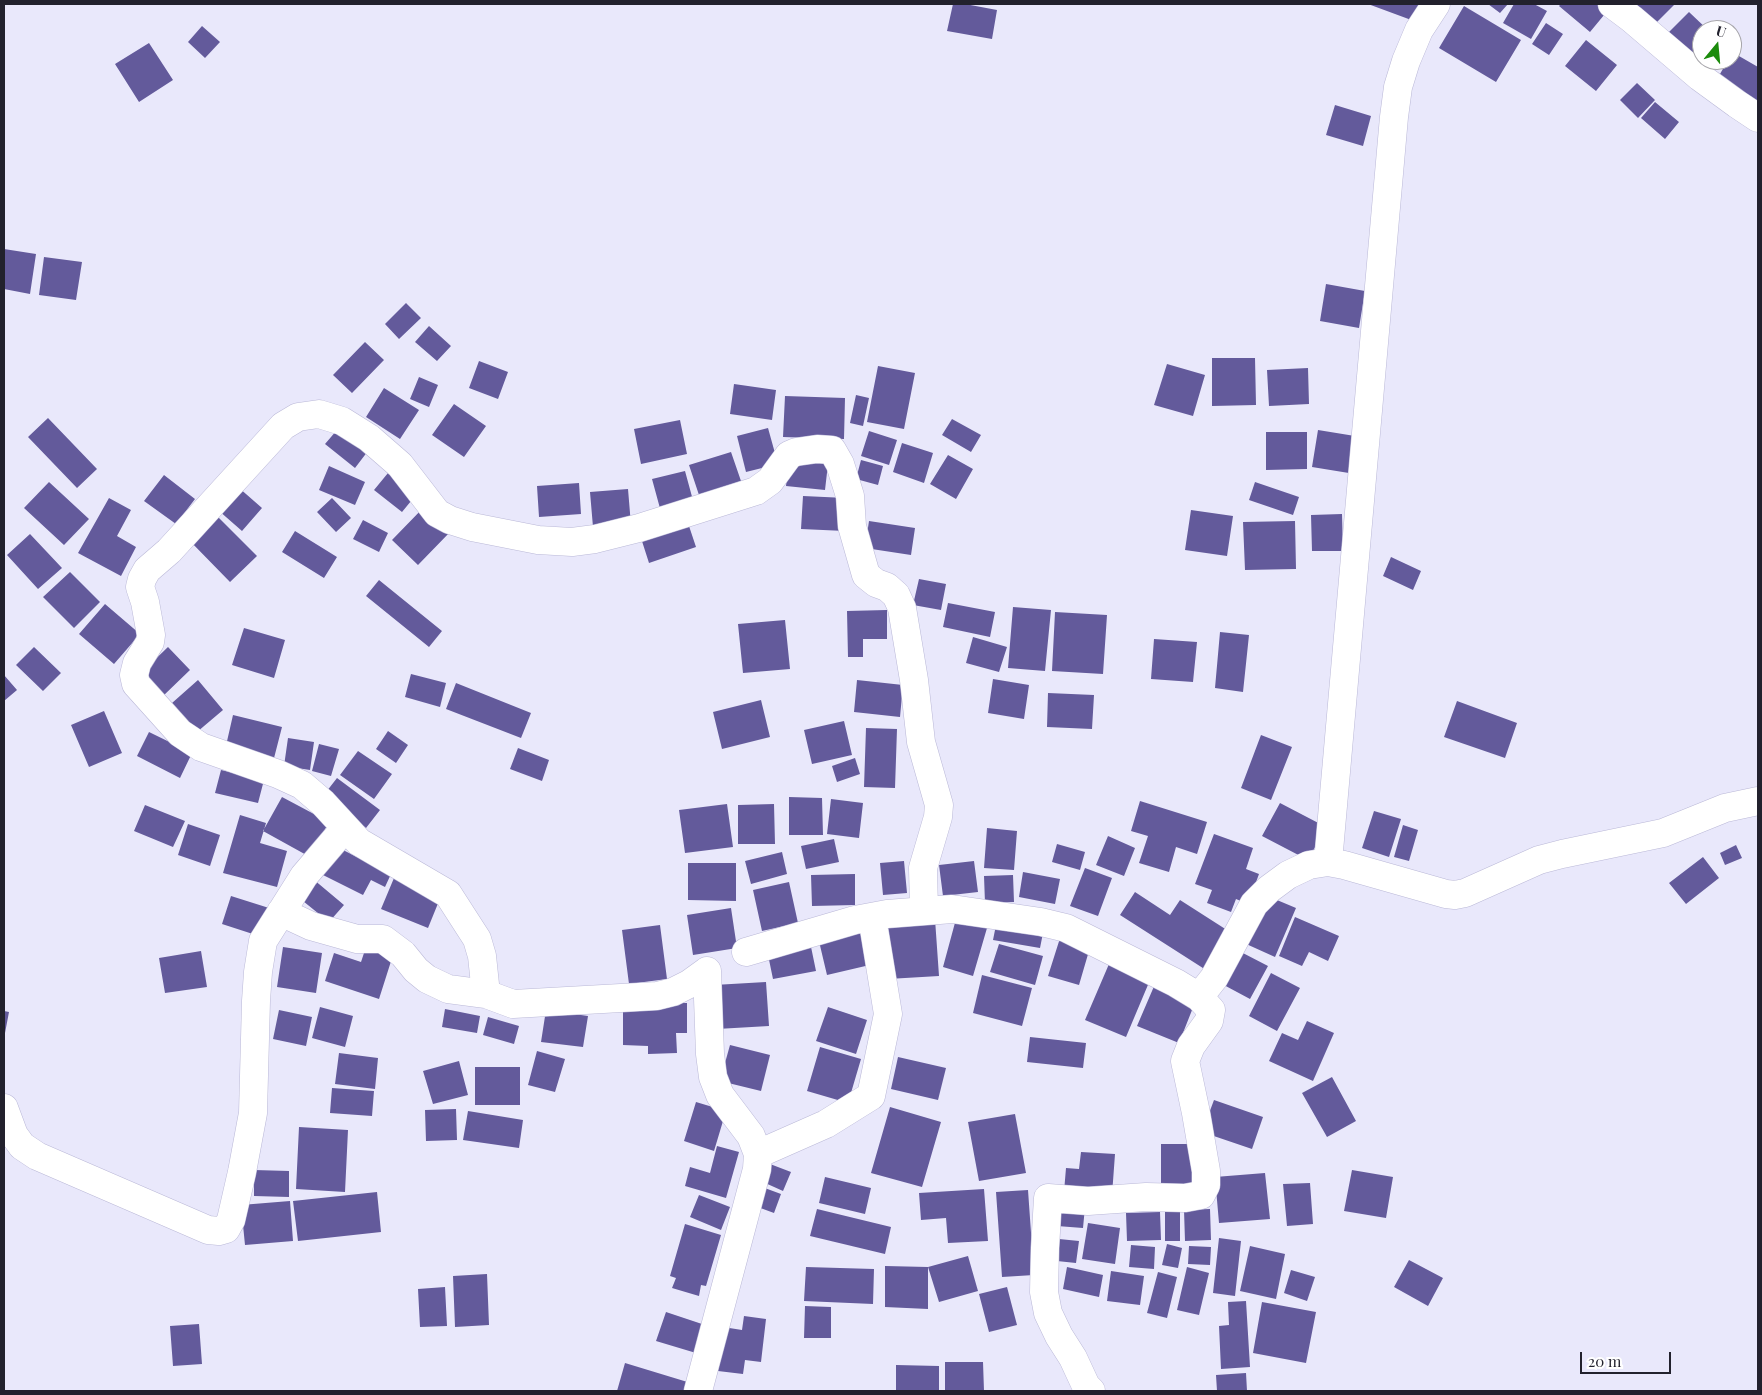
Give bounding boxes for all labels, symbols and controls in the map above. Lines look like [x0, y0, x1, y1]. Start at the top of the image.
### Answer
north arrow [1692, 20, 1742, 70]
text: U [1714, 21, 1729, 42]
scale bar [1582, 1342, 1673, 1374]
text: 20 m [1588, 1351, 1621, 1371]

